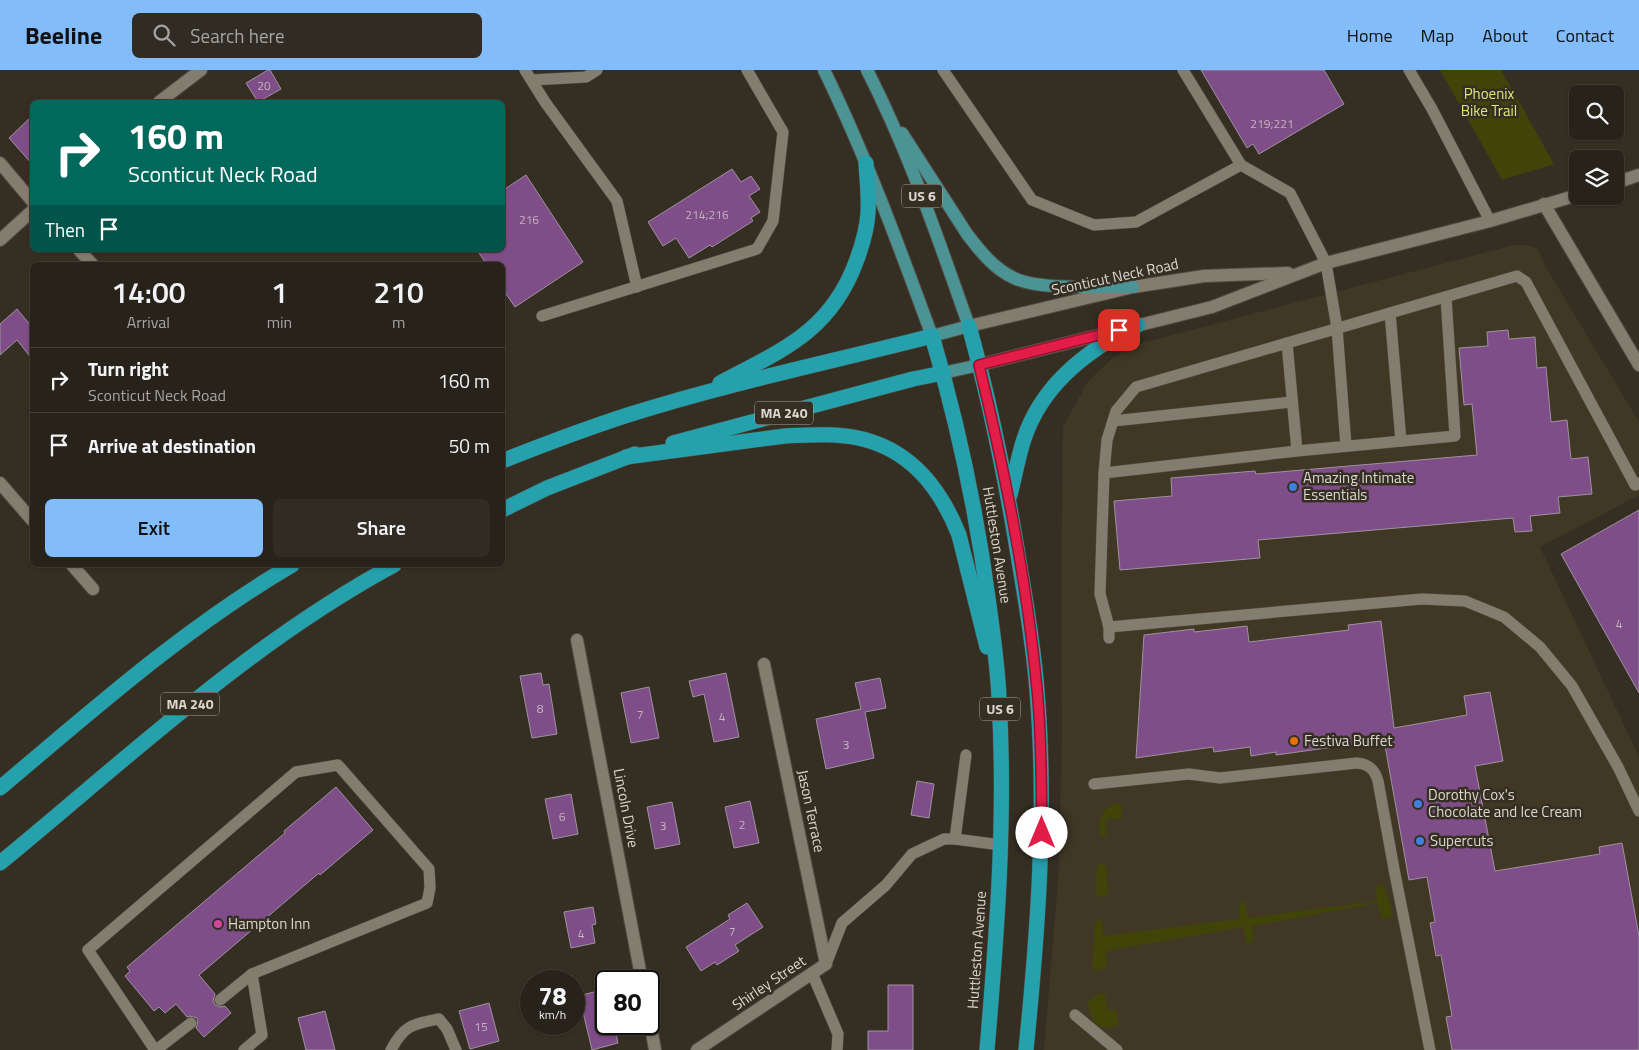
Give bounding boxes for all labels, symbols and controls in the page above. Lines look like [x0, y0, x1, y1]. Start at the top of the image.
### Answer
search box [132, 13, 482, 58]
text: Beeline [25, 17, 102, 53]
icon: search [150, 21, 178, 49]
text: Search here [190, 21, 285, 50]
text: Home [1347, 22, 1393, 49]
text: Map [1421, 22, 1454, 49]
text: About [1482, 22, 1528, 49]
text: Contact [1556, 22, 1614, 49]
house number: 20 [257, 76, 271, 95]
park label: Phoenix Bike Trail [1461, 82, 1517, 122]
map controls [1569, 85, 1624, 205]
button: search [1569, 85, 1624, 140]
text: 160 m [128, 109, 224, 163]
house number: 219;221 [1250, 114, 1294, 133]
icon: right [45, 120, 110, 185]
button: layers [1569, 150, 1624, 205]
text: Sconticut Neck Road [128, 157, 318, 191]
road number: US 6 [902, 184, 942, 208]
house number: 214;216 [685, 205, 729, 224]
house number: 216 [519, 210, 539, 229]
text: Then [45, 215, 85, 244]
icon: arrive [95, 215, 123, 243]
street label: Sconticut Neck Road [1049, 252, 1181, 301]
text: 14:00 [111, 269, 186, 315]
text: 1 [271, 269, 288, 315]
text: 210 [373, 269, 424, 315]
pin [1098, 309, 1140, 351]
text: Arrival [127, 310, 170, 334]
text: min [267, 310, 292, 334]
text: m [392, 310, 405, 334]
icon: arrive [1105, 316, 1133, 344]
text: Turn right [88, 354, 169, 383]
icon: right [45, 366, 73, 394]
text: 160 m [438, 366, 490, 395]
text: Sconticut Neck Road [88, 383, 226, 407]
road number: MA 240 [755, 402, 813, 424]
icon: arrive [45, 431, 73, 459]
text: Arrive at destination [88, 431, 256, 460]
text: 50 m [449, 431, 490, 460]
place label: Amazing Intimate Essentials [1303, 466, 1414, 506]
marker: Amazing Intimate Essentials [1287, 481, 1299, 493]
street label: Huttleston Avenue [977, 485, 1018, 605]
button: Exit [45, 499, 263, 557]
button: Share [273, 499, 490, 557]
house number: 4 [1616, 614, 1623, 633]
road number: MA 240 [161, 692, 219, 716]
road number: US 6 [980, 698, 1020, 720]
house number: 8 [537, 699, 544, 718]
house number: 7 [637, 705, 643, 724]
house number: 4 [719, 707, 726, 726]
place label: Festiva Buffet [1304, 729, 1393, 752]
house number: 3 [843, 735, 849, 754]
marker: Festiva Buffet [1288, 735, 1300, 747]
street label: Lincoln Drive [608, 766, 645, 850]
street label: Jason Terrace [791, 767, 831, 854]
place label: Dorothy Cox's Chocolate and Ice Cream [1428, 783, 1582, 823]
marker: Dorothy Cox's Chocolate and Ice Cream [1412, 798, 1424, 810]
position arrow [1015, 806, 1067, 858]
house number: 6 [559, 807, 566, 826]
house number: 2 [739, 815, 745, 834]
house number: 3 [660, 816, 666, 835]
place label: Supercuts [1430, 829, 1493, 852]
marker: Supercuts [1414, 835, 1426, 847]
street label: Huttleston Avenue [961, 890, 992, 1010]
place label: Hampton Inn [228, 912, 310, 935]
marker: Hampton Inn [212, 918, 224, 930]
house number: 7 [729, 922, 735, 941]
house number: 4 [578, 924, 585, 943]
street label: Shirley Street [727, 949, 811, 1016]
speed limit sign: 80 [595, 970, 660, 1035]
text: 78 [538, 977, 567, 1015]
text: km/h [539, 1005, 566, 1024]
house number: 15 [474, 1017, 488, 1036]

